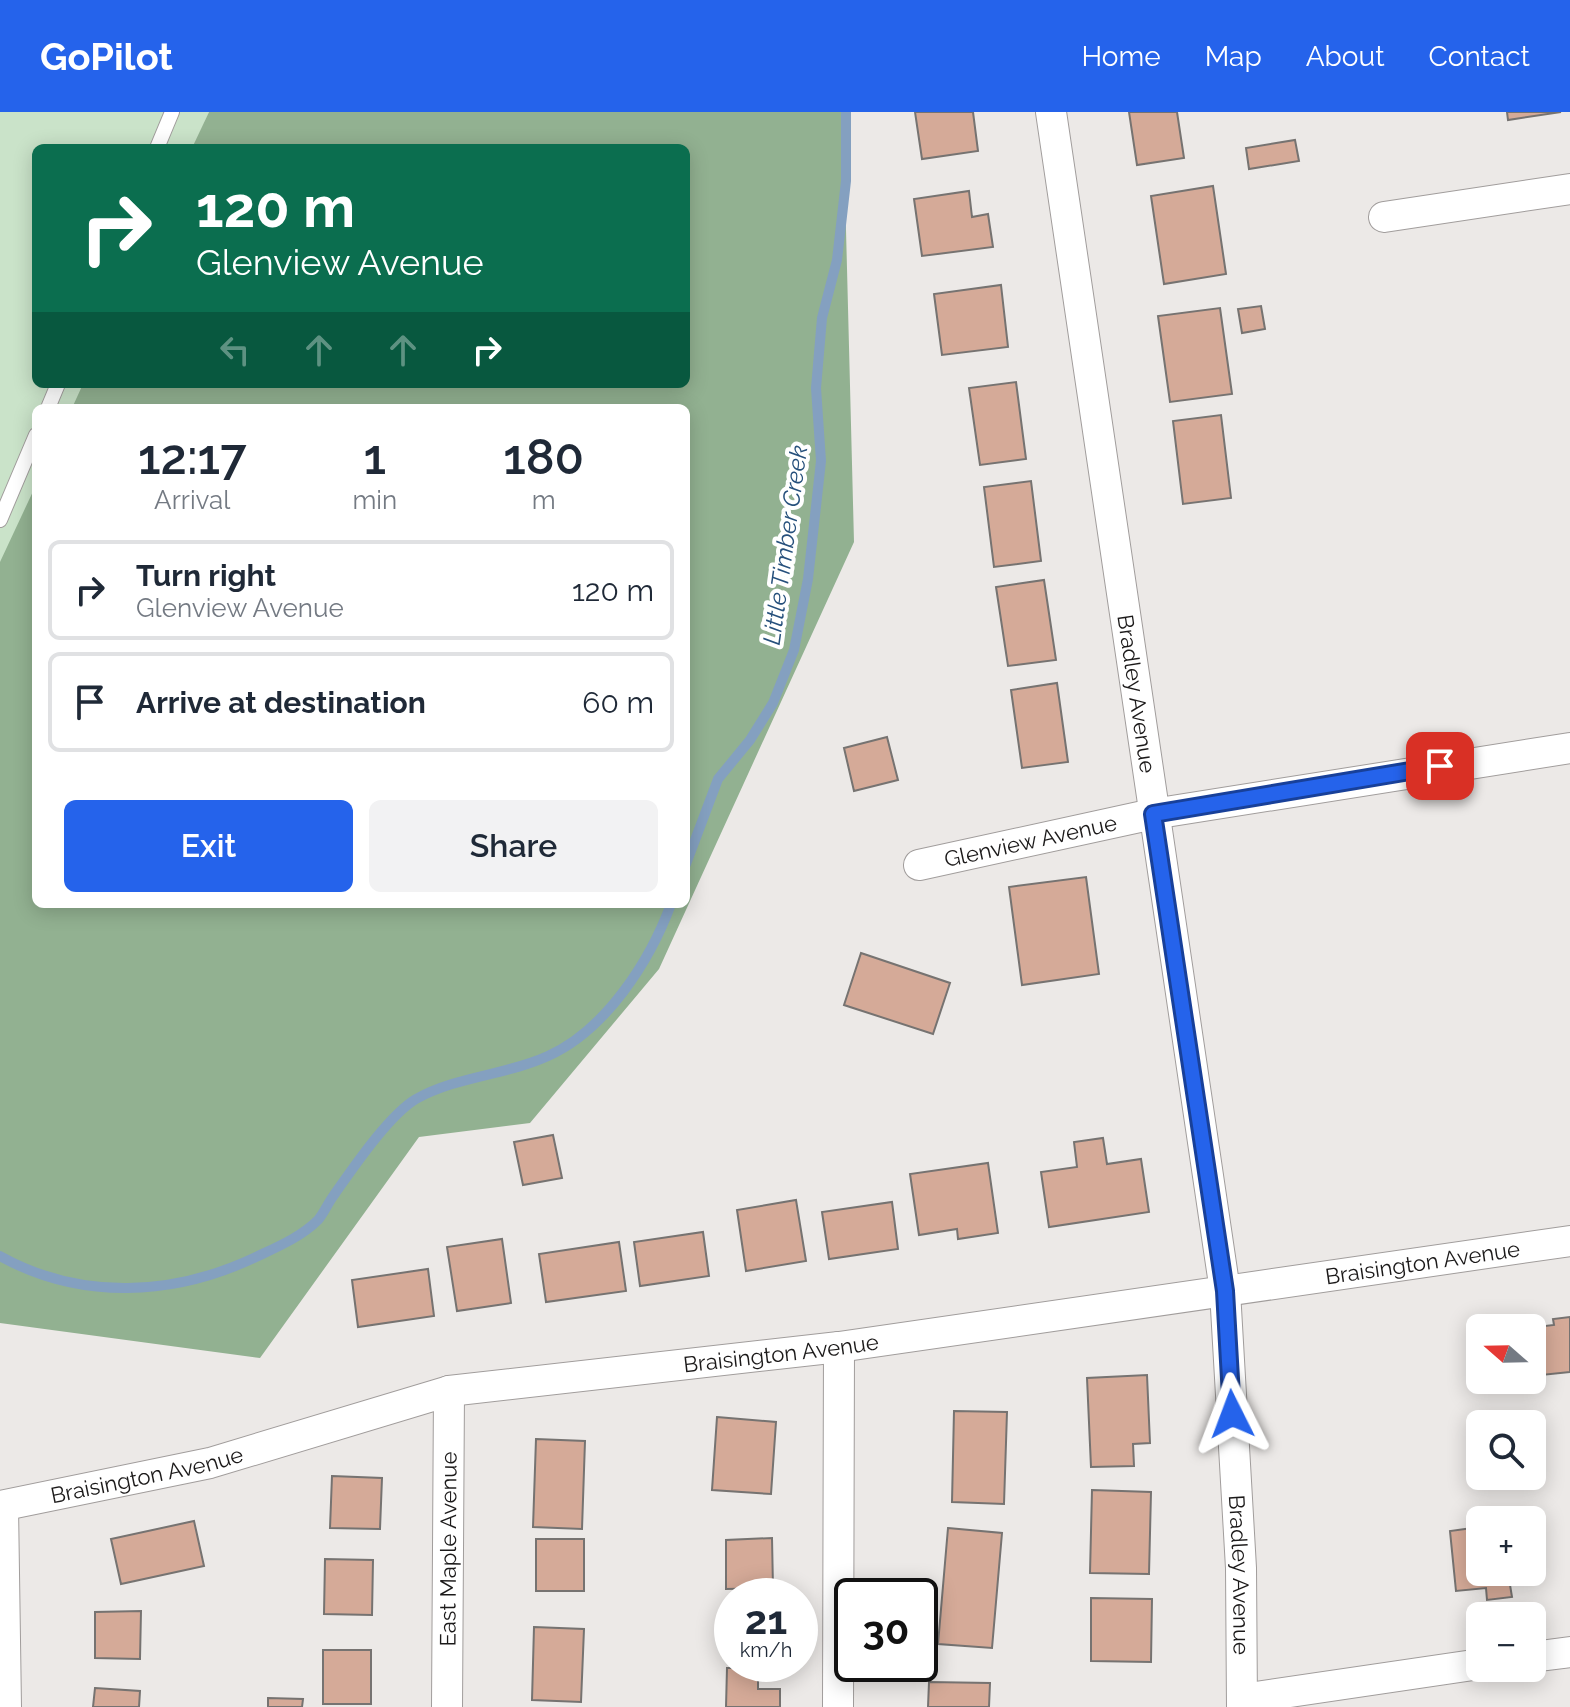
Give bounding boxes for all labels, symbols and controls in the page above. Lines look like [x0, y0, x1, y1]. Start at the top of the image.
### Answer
text: GoPilot [40, 34, 173, 79]
text: Home [1081, 40, 1161, 73]
text: Map [1205, 40, 1262, 73]
text: About [1306, 40, 1385, 73]
text: Contact [1429, 40, 1530, 73]
text: 120 m [196, 174, 355, 240]
icon: right [64, 176, 168, 280]
text: Glenview Avenue [196, 241, 484, 283]
icon: left [213, 328, 257, 372]
icon: ahead [297, 328, 341, 372]
icon: ahead [381, 328, 425, 372]
icon: right [465, 328, 509, 372]
text: 12:17 [138, 429, 247, 485]
text: 1 [364, 429, 386, 485]
text: 180 [503, 429, 584, 485]
water label: Little Timber Creek [757, 443, 813, 647]
text: Arrival [154, 485, 230, 515]
text: min [352, 485, 397, 515]
text: m [532, 485, 556, 515]
text: Turn right [136, 558, 276, 593]
icon: right [68, 568, 112, 612]
text: 120 m [572, 573, 654, 608]
text: Glenview Avenue [136, 593, 344, 623]
street label: Bradley Avenue [1112, 613, 1161, 775]
icon: arrive [68, 680, 112, 724]
text: Arrive at destination [136, 685, 426, 720]
text: 60 m [582, 685, 654, 720]
pin [1406, 732, 1474, 800]
icon: arrive [1418, 744, 1462, 788]
button: Exit [64, 800, 353, 892]
button: Share [369, 800, 658, 892]
street label: Glenview Avenue [942, 809, 1119, 872]
street label: Braisington Avenue [1323, 1235, 1522, 1289]
north arrow [1466, 1314, 1546, 1394]
map controls [1466, 1314, 1546, 1682]
street label: Braisington Avenue [682, 1328, 880, 1377]
position arrow [1190, 1372, 1274, 1456]
button: search [1466, 1410, 1546, 1490]
street label: Braisington Avenue [48, 1441, 246, 1508]
street label: East Maple Avenue [434, 1451, 462, 1647]
street label: Bradley Avenue [1224, 1494, 1255, 1655]
button: + [1466, 1506, 1546, 1586]
speed limit sign: 30 [834, 1578, 938, 1682]
text: 21 [745, 1596, 787, 1643]
button: − [1466, 1602, 1546, 1682]
text: km/h [740, 1638, 792, 1662]

